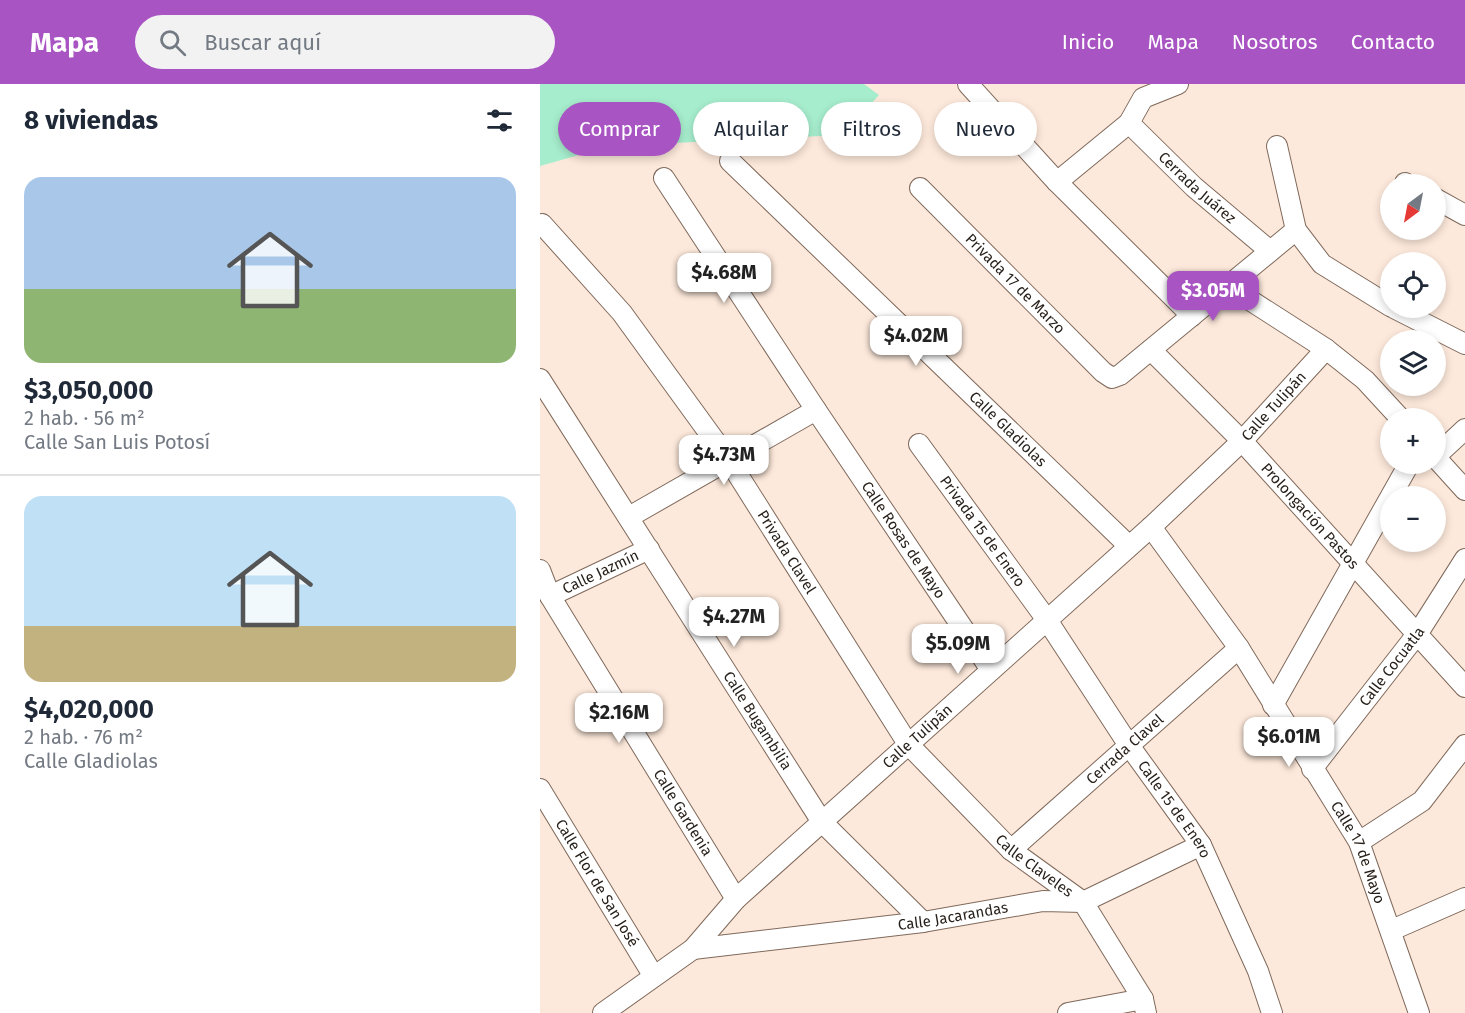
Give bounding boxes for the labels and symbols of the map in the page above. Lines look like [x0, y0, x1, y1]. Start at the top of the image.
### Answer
street label: Cerrada Juárez [1155, 148, 1240, 228]
north arrow [1380, 174, 1446, 240]
street label: Privada 17 de Marzo [962, 230, 1069, 338]
pin: $4.68M [675, 253, 773, 304]
pin: $3.05M [1164, 271, 1262, 322]
pin: $4.02M [867, 316, 965, 367]
street label: Calle Tulipán [1238, 368, 1310, 445]
street label: Calle Gladiolas [965, 388, 1050, 470]
pin: $4.73M [675, 435, 773, 486]
street label: Prolongación Pastos [1257, 459, 1363, 573]
street label: Privada 15 de Enero [936, 472, 1029, 590]
street label: Calle Rosas de Mayo [858, 478, 949, 602]
street label: Privada Clavel [754, 507, 820, 598]
street label: Calle Jazmín [560, 546, 642, 598]
pin: $4.27M [685, 597, 783, 648]
pin: $5.09M [909, 624, 1007, 675]
street label: Calle Cocuatla [1355, 624, 1429, 710]
street label: Calle Bugambilia [719, 668, 796, 773]
pin: $2.16M [570, 693, 668, 744]
street label: Calle Tulipán [879, 701, 956, 772]
street label: Cerrada Clavel [1082, 710, 1168, 788]
pin: $6.01M [1240, 717, 1338, 768]
street label: Calle 15 de Enero [1134, 757, 1215, 861]
street label: Calle Gardenia [650, 766, 716, 859]
street label: Calle 17 de Mayo [1327, 798, 1389, 906]
street label: Calle Flor de San José [551, 816, 643, 950]
street label: Calle Claveles [992, 831, 1077, 901]
street label: Calle Jacarandas [897, 898, 1009, 934]

